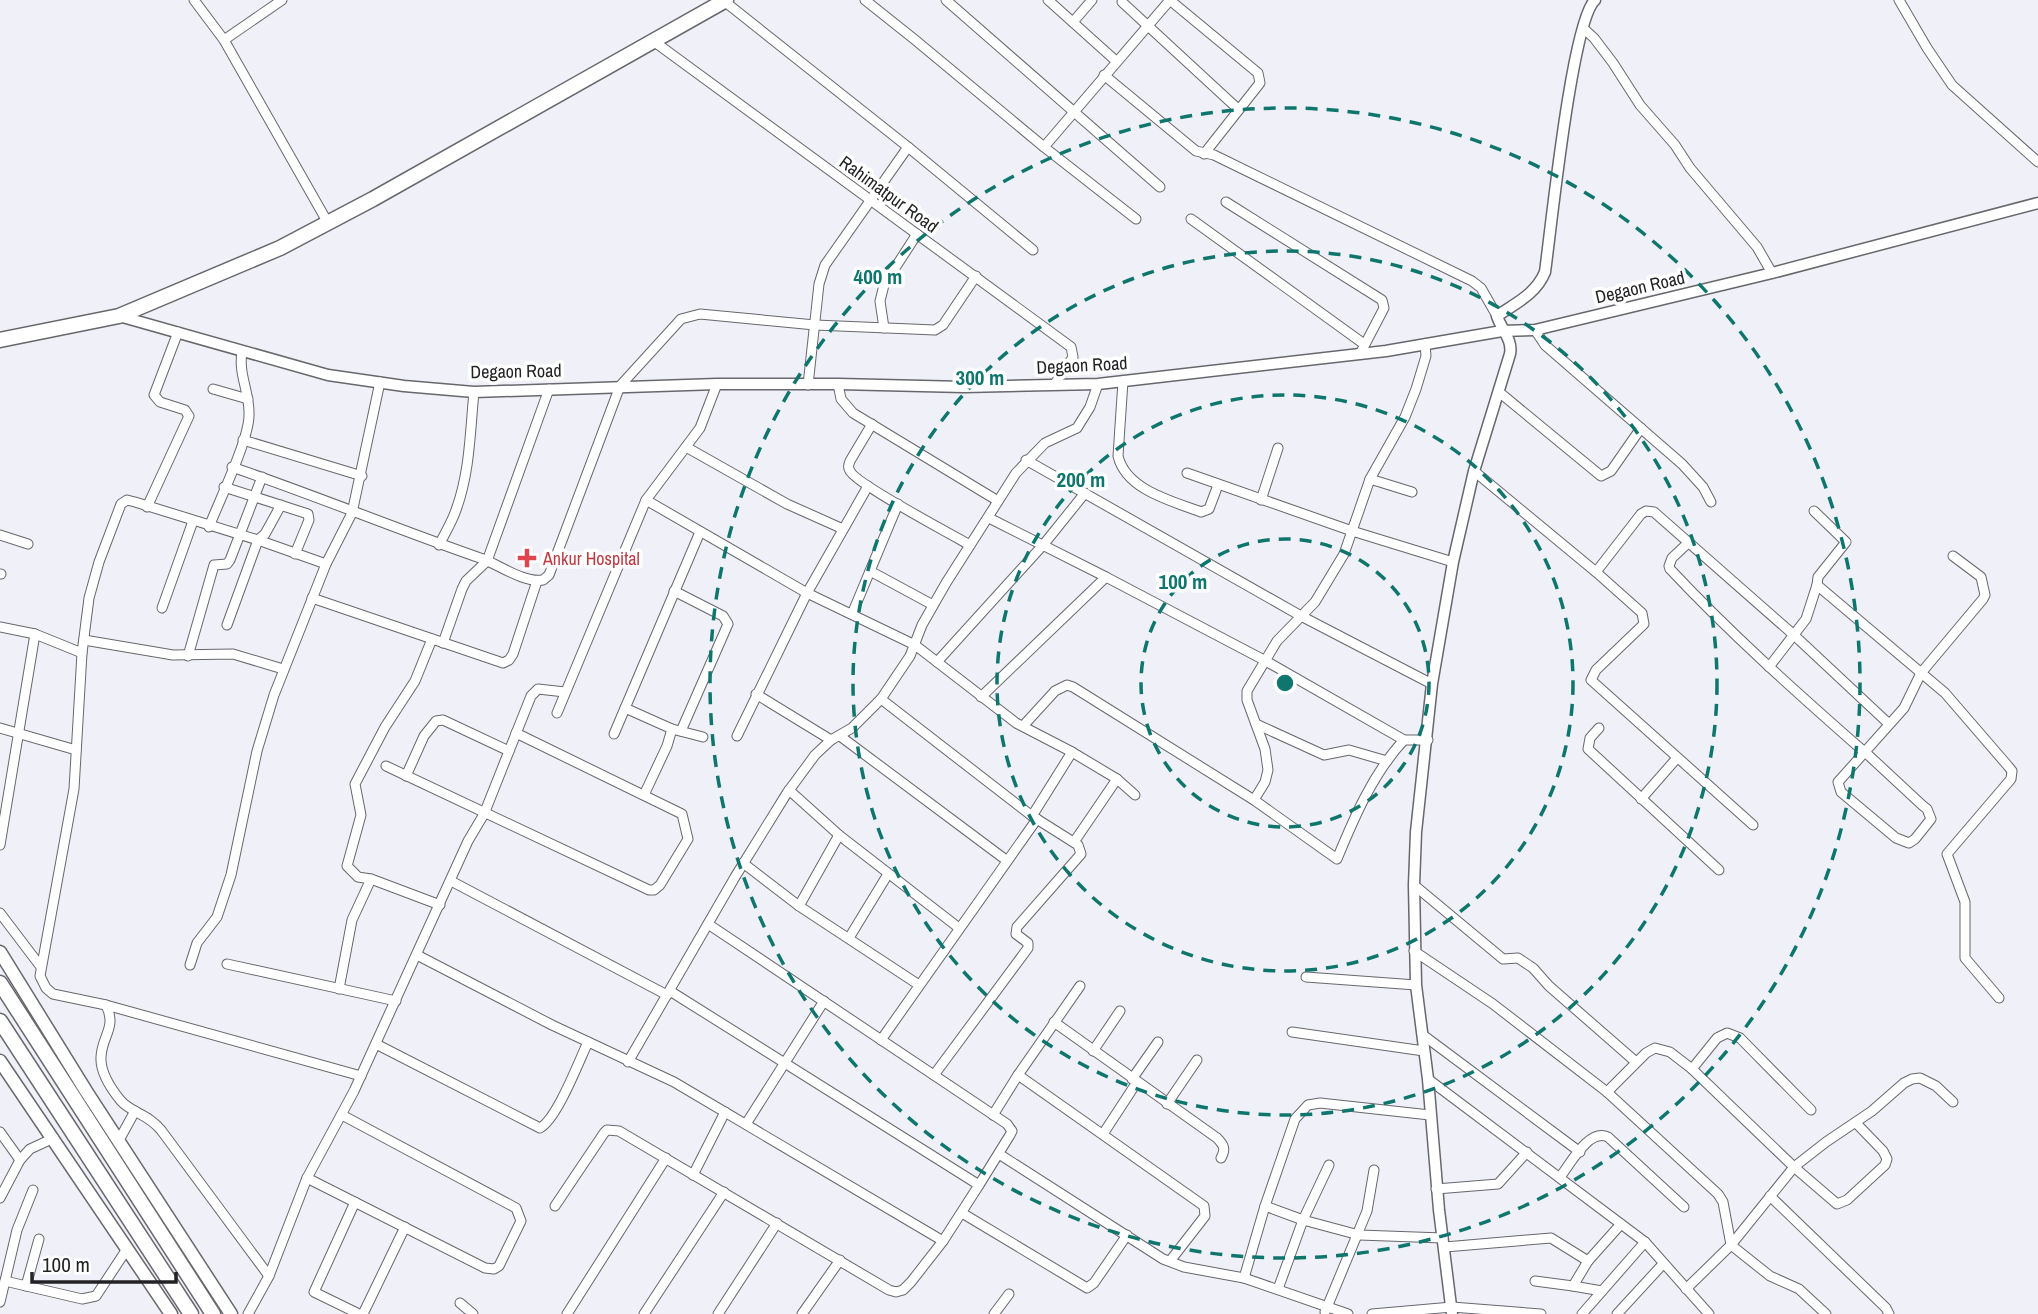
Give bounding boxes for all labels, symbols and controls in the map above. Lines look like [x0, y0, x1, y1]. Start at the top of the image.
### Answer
street label: Rahimatpur Road [835, 150, 943, 238]
text: 400 m [854, 262, 902, 291]
street label: Degaon Road [1593, 265, 1687, 309]
street label: Degaon Road [1036, 350, 1128, 380]
street label: Degaon Road [470, 358, 562, 384]
text: 300 m [956, 363, 1004, 392]
text: 200 m [1057, 465, 1105, 494]
place label: Ankur Hospital [542, 546, 640, 571]
marker: Ankur Hospital [517, 548, 537, 568]
text: 100 m [1159, 567, 1207, 596]
centre of rings [1273, 671, 1297, 695]
scale bar [32, 1240, 175, 1284]
text: 100 m [42, 1250, 90, 1279]

